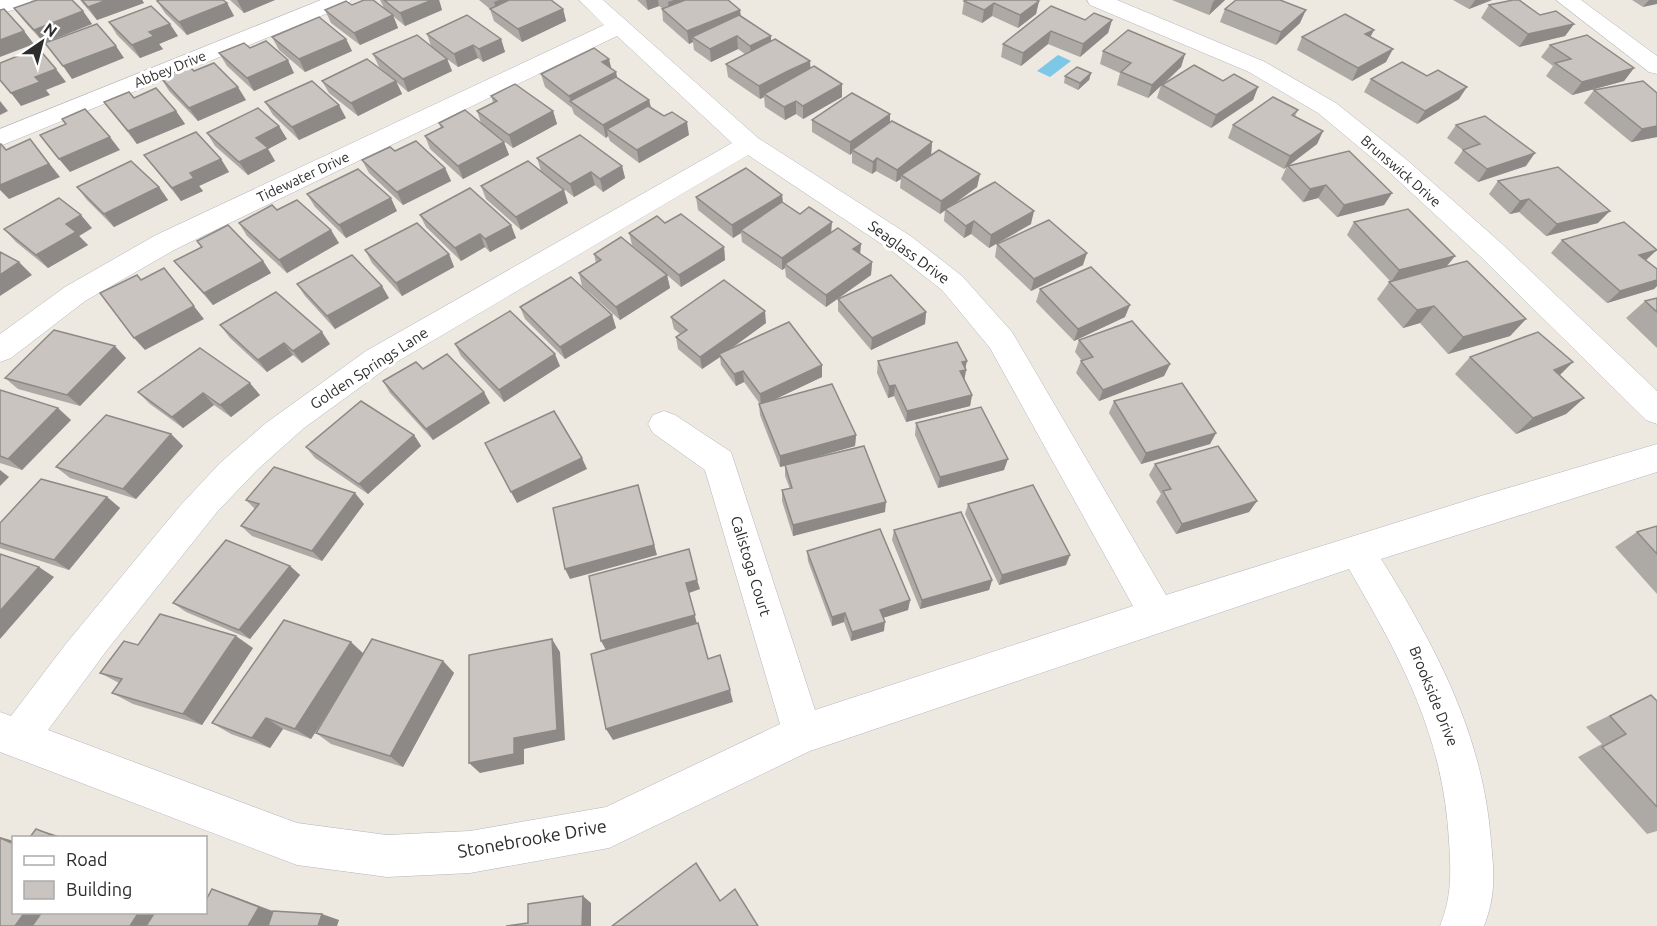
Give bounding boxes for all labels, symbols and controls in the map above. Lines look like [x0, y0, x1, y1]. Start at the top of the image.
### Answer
north arrow [12, 12, 72, 72]
text: N [41, 19, 61, 41]
street label: Abbey Drive [132, 47, 208, 91]
street label: Brunswick Drive [1358, 132, 1444, 210]
street label: Tidewater Drive [254, 149, 352, 205]
street label: Seaglass Drive [865, 217, 953, 287]
street label: Golden Springs Lane [307, 324, 431, 412]
street label: Calistoga Court [728, 514, 774, 618]
street label: Brookside Drive [1406, 643, 1462, 749]
street label: Stonebrooke Drive [456, 815, 608, 861]
legend [12, 836, 207, 914]
text: Road [66, 849, 108, 869]
text: Building [66, 879, 132, 899]

